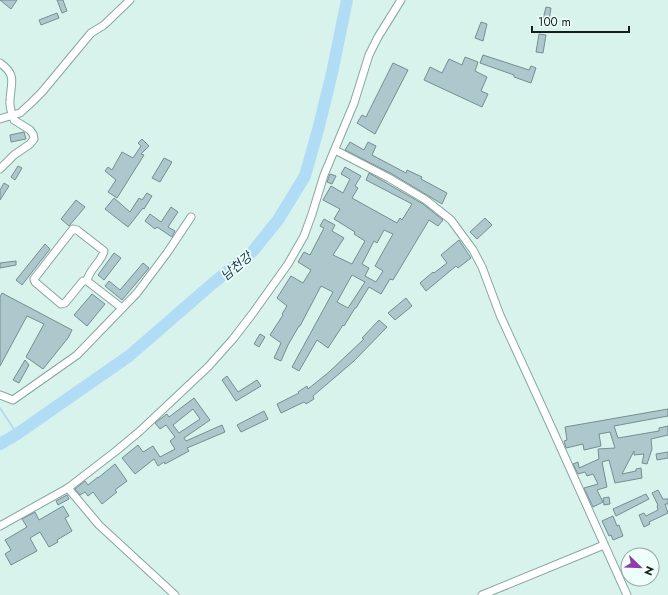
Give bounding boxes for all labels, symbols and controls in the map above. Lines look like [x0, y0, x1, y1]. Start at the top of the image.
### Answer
scale bar [532, 8, 629, 34]
text: 100 m [538, 13, 571, 31]
water label: 남천강 [216, 246, 258, 285]
north arrow [620, 547, 660, 587]
text: N [640, 564, 658, 578]

